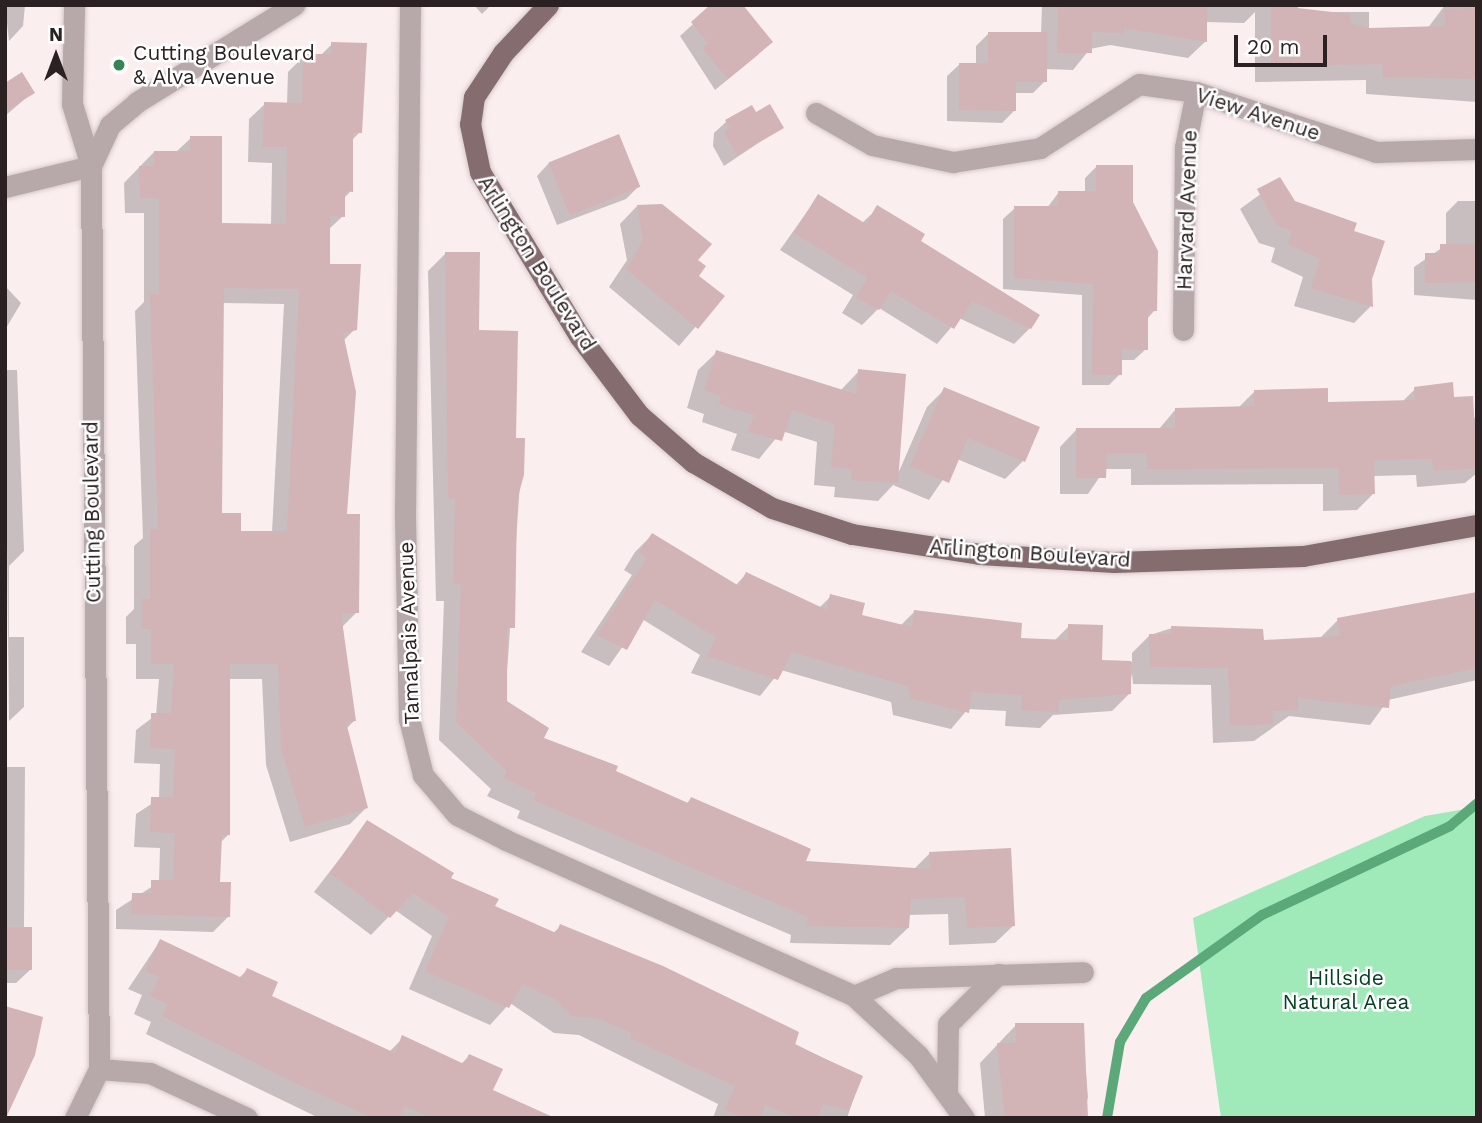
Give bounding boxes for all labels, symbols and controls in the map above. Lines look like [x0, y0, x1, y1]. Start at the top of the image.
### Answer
north arrow [21, 21, 91, 91]
scale bar [1237, 21, 1330, 65]
text: N [49, 23, 63, 46]
text: 20 m [1247, 34, 1299, 59]
place label: Cutting Boulevard & Alva Avenue [133, 40, 315, 90]
marker: Cutting Boulevard & Alva Avenue [111, 57, 127, 73]
street label: View Avenue [1192, 82, 1324, 146]
street label: Harvard Avenue [1172, 129, 1202, 291]
street label: Arlington Boulevard [473, 171, 601, 355]
street label: Cutting Boulevard [78, 421, 106, 603]
street label: Arlington Boulevard [929, 533, 1131, 573]
street label: Tamalpais Avenue [393, 541, 425, 725]
park label: Hillside Natural Area [1282, 965, 1410, 1015]

